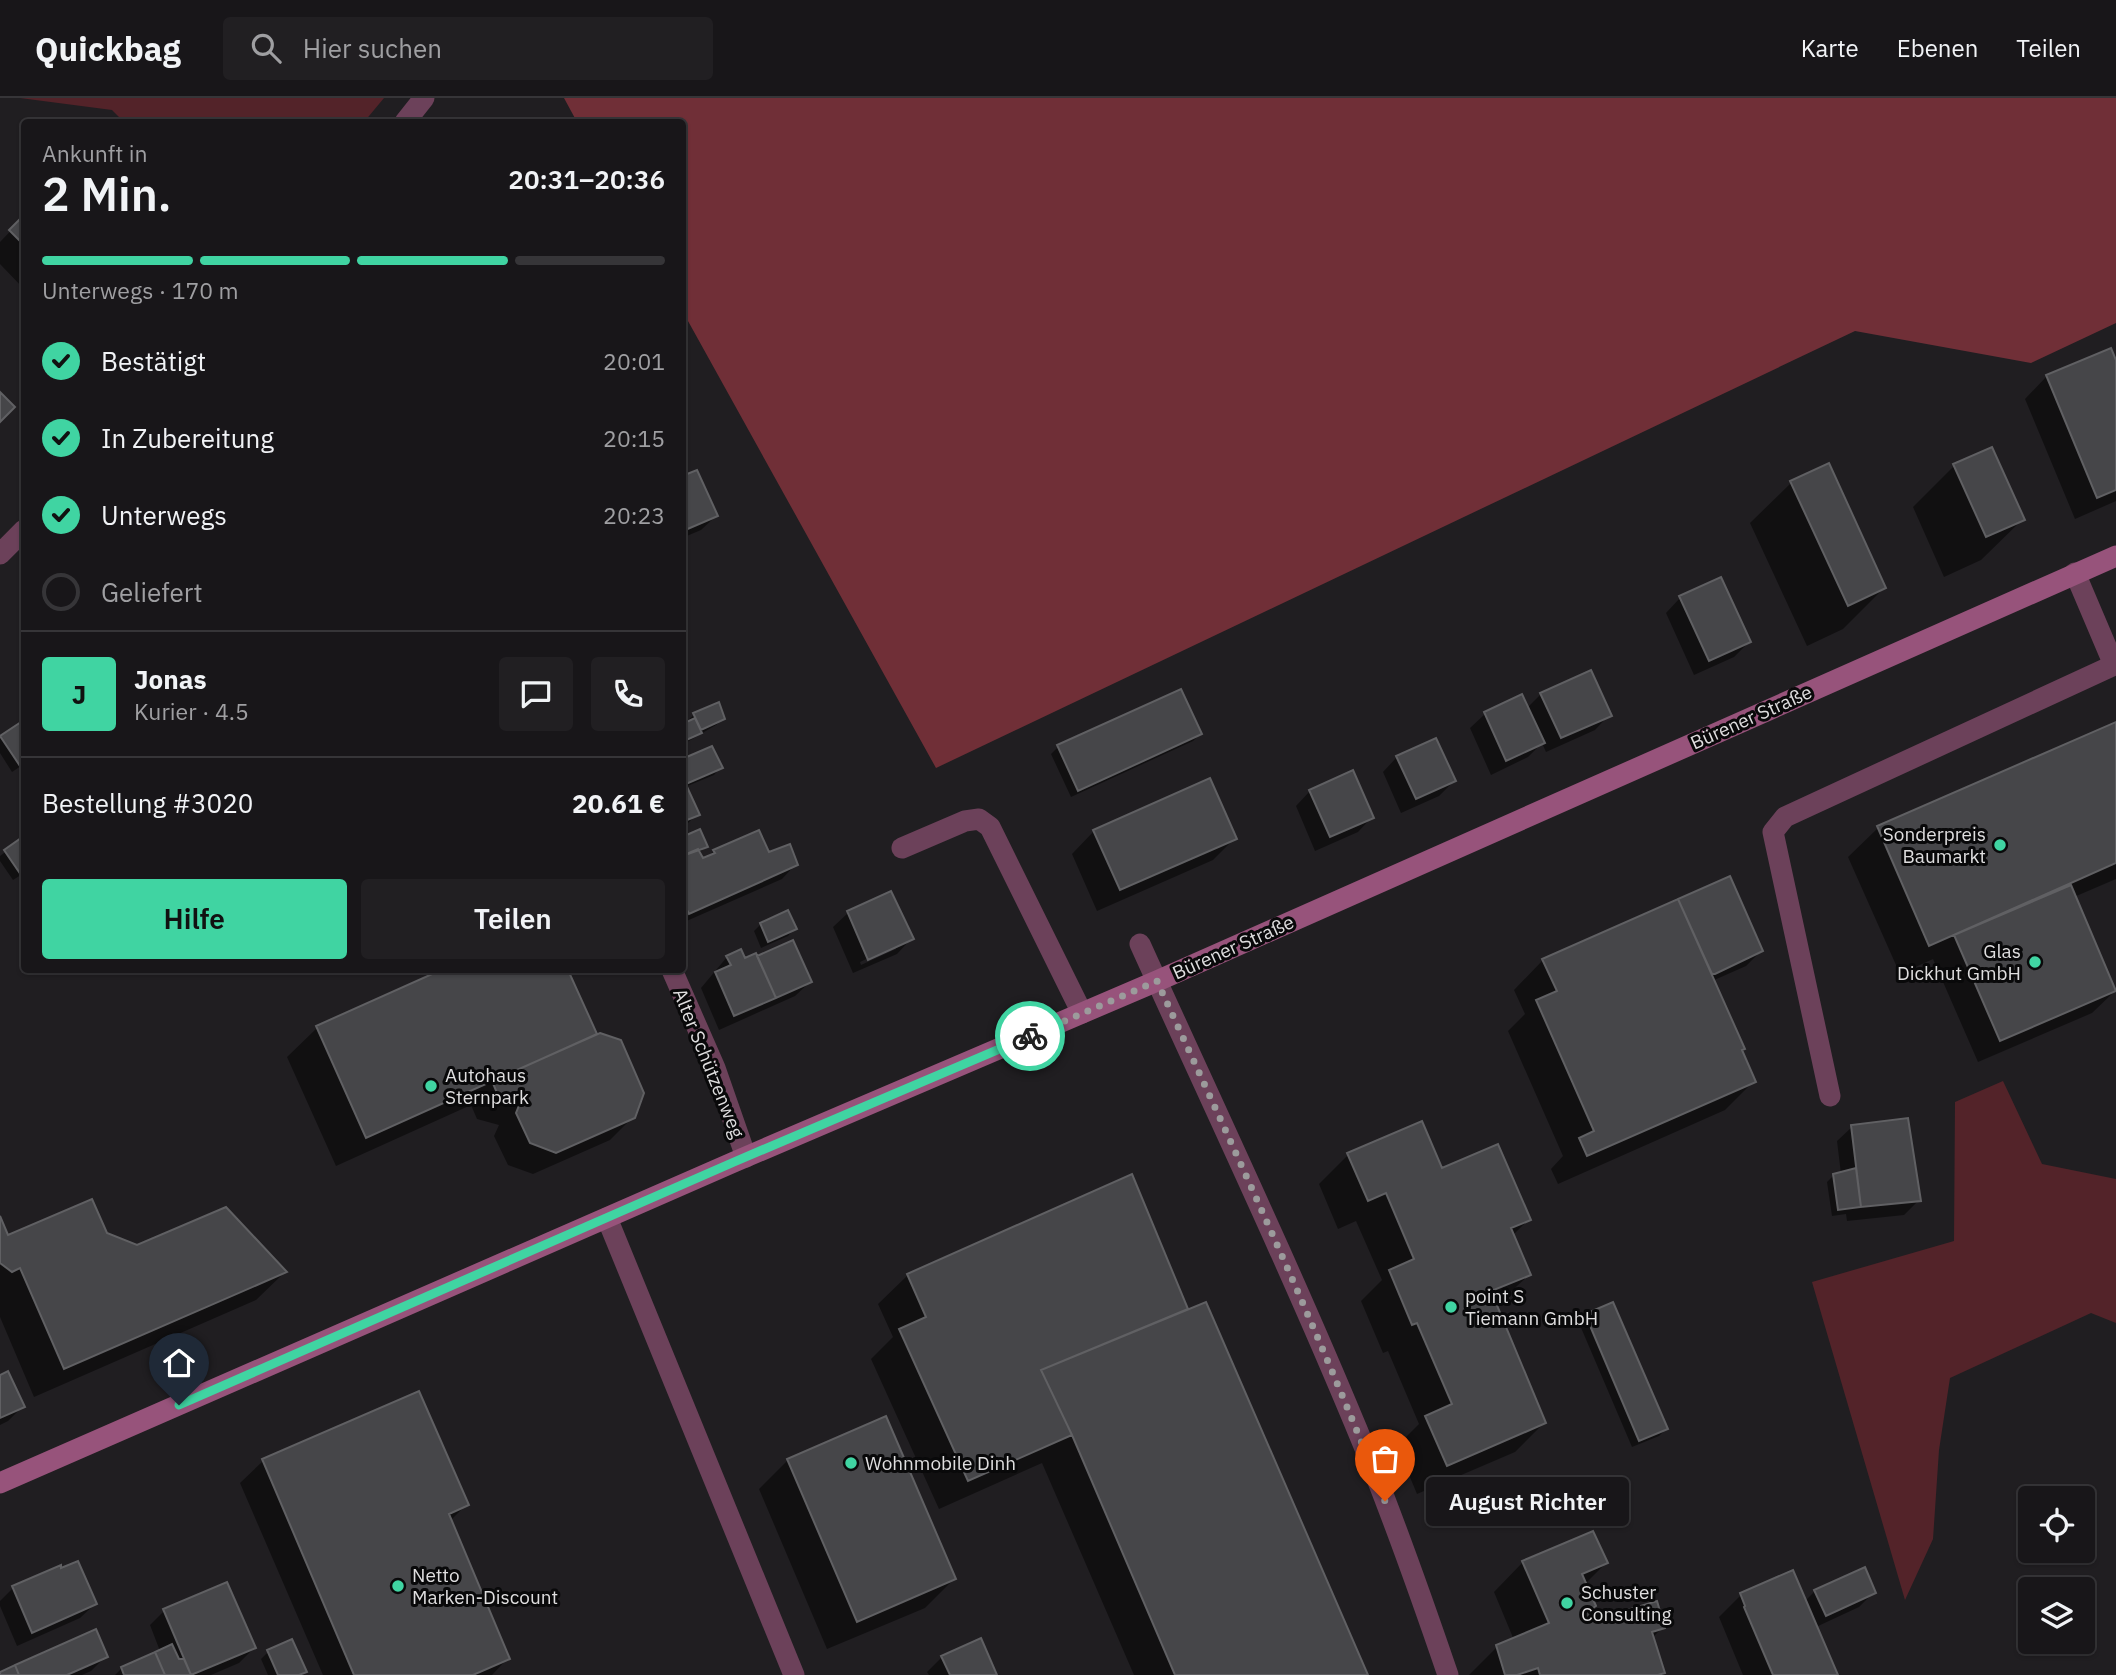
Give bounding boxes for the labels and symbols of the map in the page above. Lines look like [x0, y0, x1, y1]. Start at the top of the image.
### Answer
street label: Bürener Straße [1686, 679, 1816, 755]
place label: Sonderpreis Baumarkt [1883, 822, 1986, 868]
marker: Sonderpreis Baumarkt [1992, 837, 2008, 853]
street label: Bürener Straße [1168, 909, 1298, 985]
place label: Glas Dickhut GmbH [1897, 939, 2021, 985]
marker: Glas Dickhut GmbH [2027, 954, 2043, 970]
street label: Alter Schützenweg [668, 985, 750, 1141]
courier [995, 1001, 1065, 1071]
place label: Autohaus Sternpark [445, 1063, 529, 1109]
marker: Autohaus Sternpark [423, 1078, 439, 1094]
place label: point S Tiemann GmbH [1465, 1284, 1598, 1330]
marker: point S Tiemann GmbH [1443, 1299, 1459, 1315]
pin [149, 1333, 209, 1405]
pin [1355, 1429, 1415, 1501]
place label: Wohnmobile Dinh [865, 1451, 1016, 1475]
marker: Wohnmobile Dinh [843, 1455, 859, 1471]
callout: August Richter [1427, 1476, 1630, 1526]
place label: Netto Marken-Discount [412, 1563, 558, 1609]
marker: Netto Marken-Discount [390, 1578, 406, 1594]
place label: Schuster Consulting [1581, 1580, 1672, 1626]
marker: Schuster Consulting [1559, 1595, 1575, 1611]

